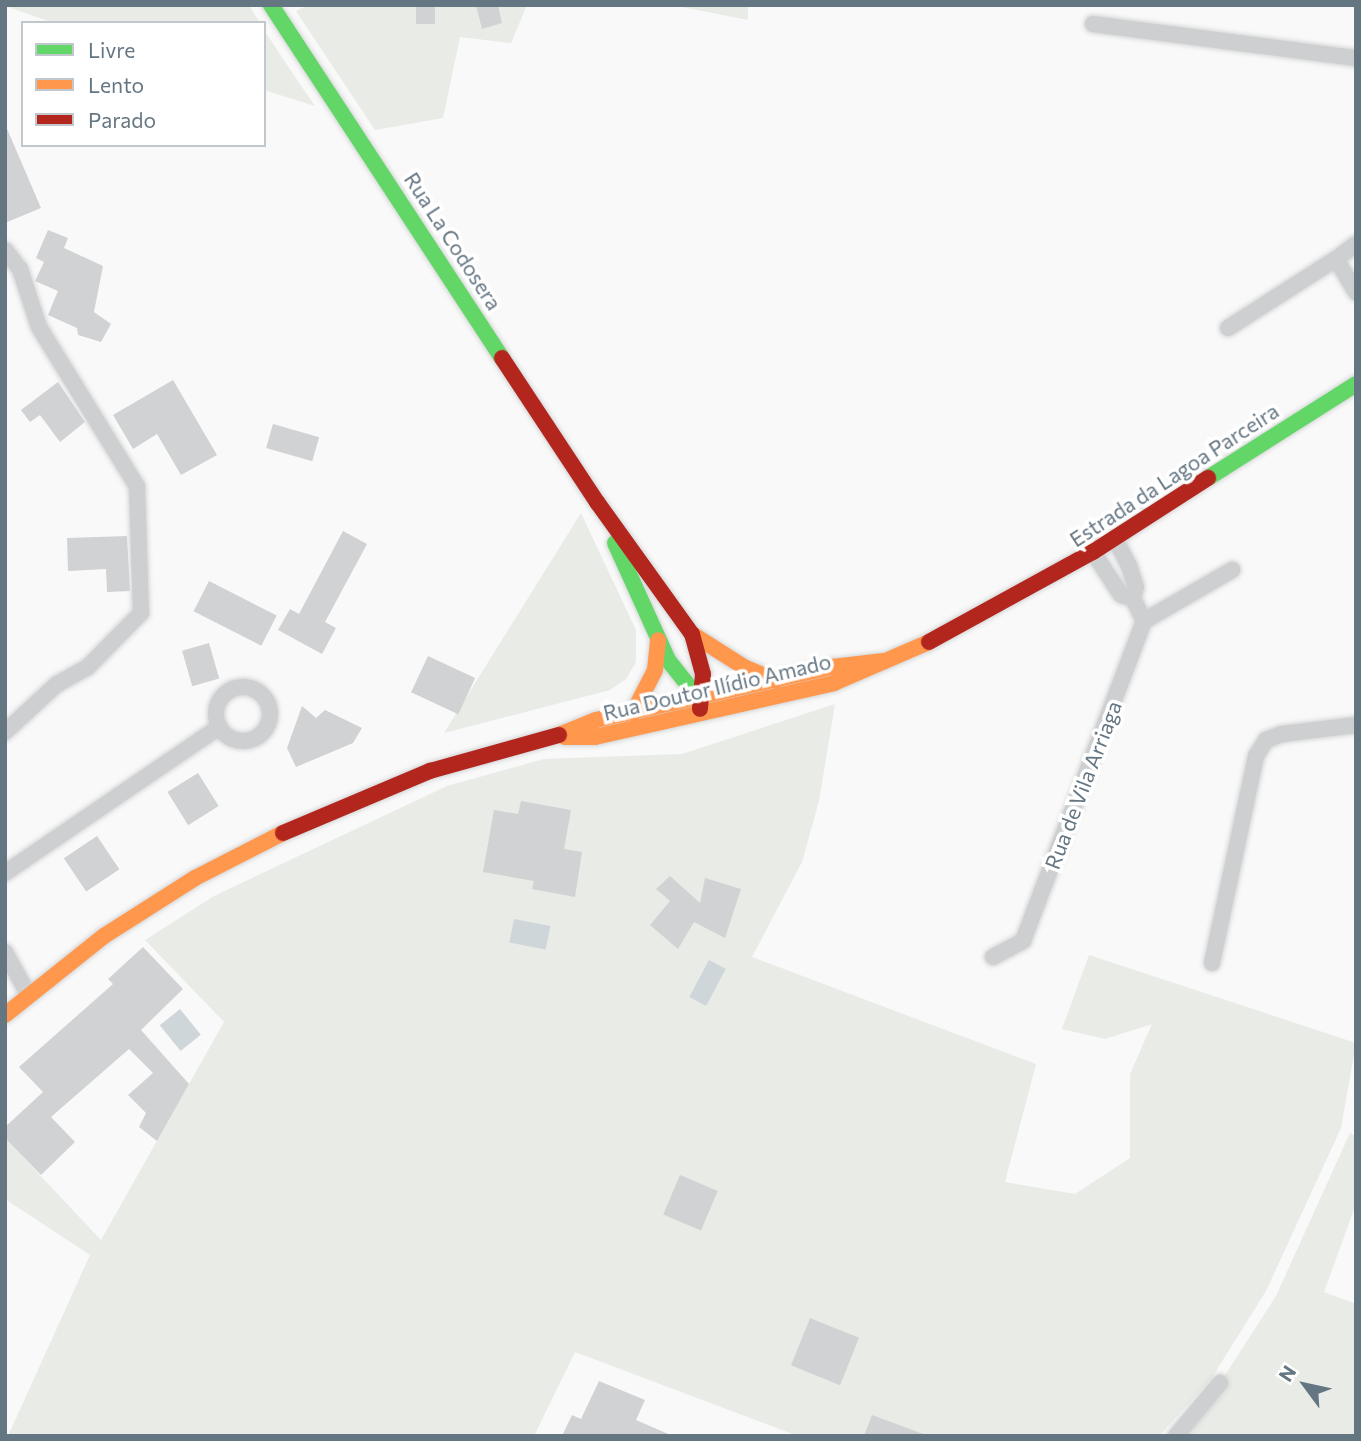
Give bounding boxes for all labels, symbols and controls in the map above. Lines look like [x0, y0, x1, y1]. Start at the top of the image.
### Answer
legend [21, 21, 266, 147]
text: Livre [88, 37, 135, 62]
text: Lento [88, 72, 144, 97]
text: Parado [88, 107, 156, 132]
street label: Rua La Codosera [399, 168, 507, 314]
street label: Estrada da Lagoa Parceira [1065, 398, 1283, 552]
street label: Rua Doutor Ilídio Amado [601, 649, 833, 725]
street label: Rua de Vila Arriaga [1039, 697, 1127, 873]
north arrow [1270, 1350, 1340, 1420]
text: N [1273, 1361, 1300, 1386]

